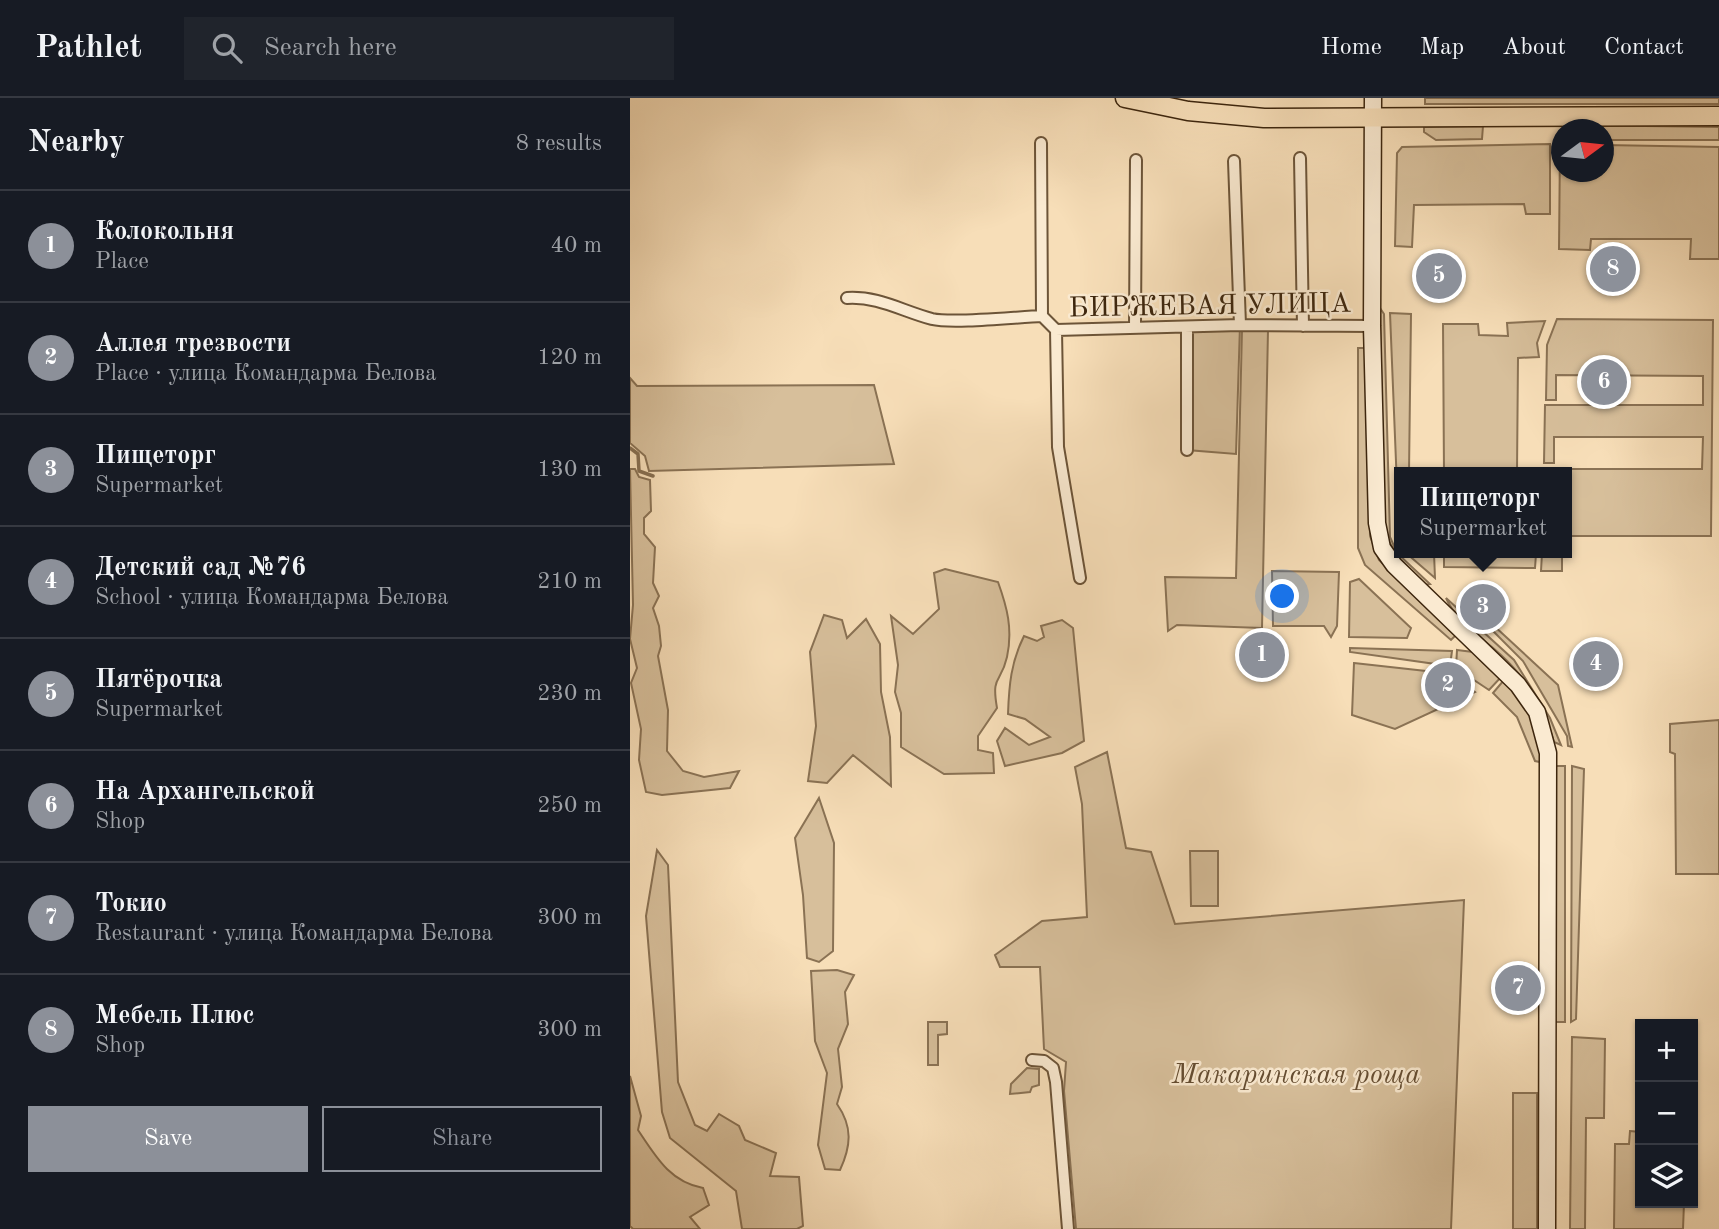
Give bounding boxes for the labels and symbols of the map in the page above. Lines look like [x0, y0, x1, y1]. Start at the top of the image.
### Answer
north arrow [1551, 119, 1614, 182]
pin: 8 [1590, 243, 1636, 295]
pin: 5 [1416, 250, 1462, 302]
street label: БИРЖЕВАЯ УЛИЦА [1068, 291, 1352, 323]
pin: 6 [1581, 356, 1627, 408]
your location [1265, 579, 1299, 613]
pin: 3 [1460, 581, 1506, 633]
pin: 1 [1239, 629, 1285, 681]
pin: 4 [1573, 638, 1619, 690]
pin: 2 [1425, 659, 1471, 711]
pin: 7 [1495, 962, 1541, 1014]
park label: Макаринская роща [1171, 1062, 1420, 1090]

